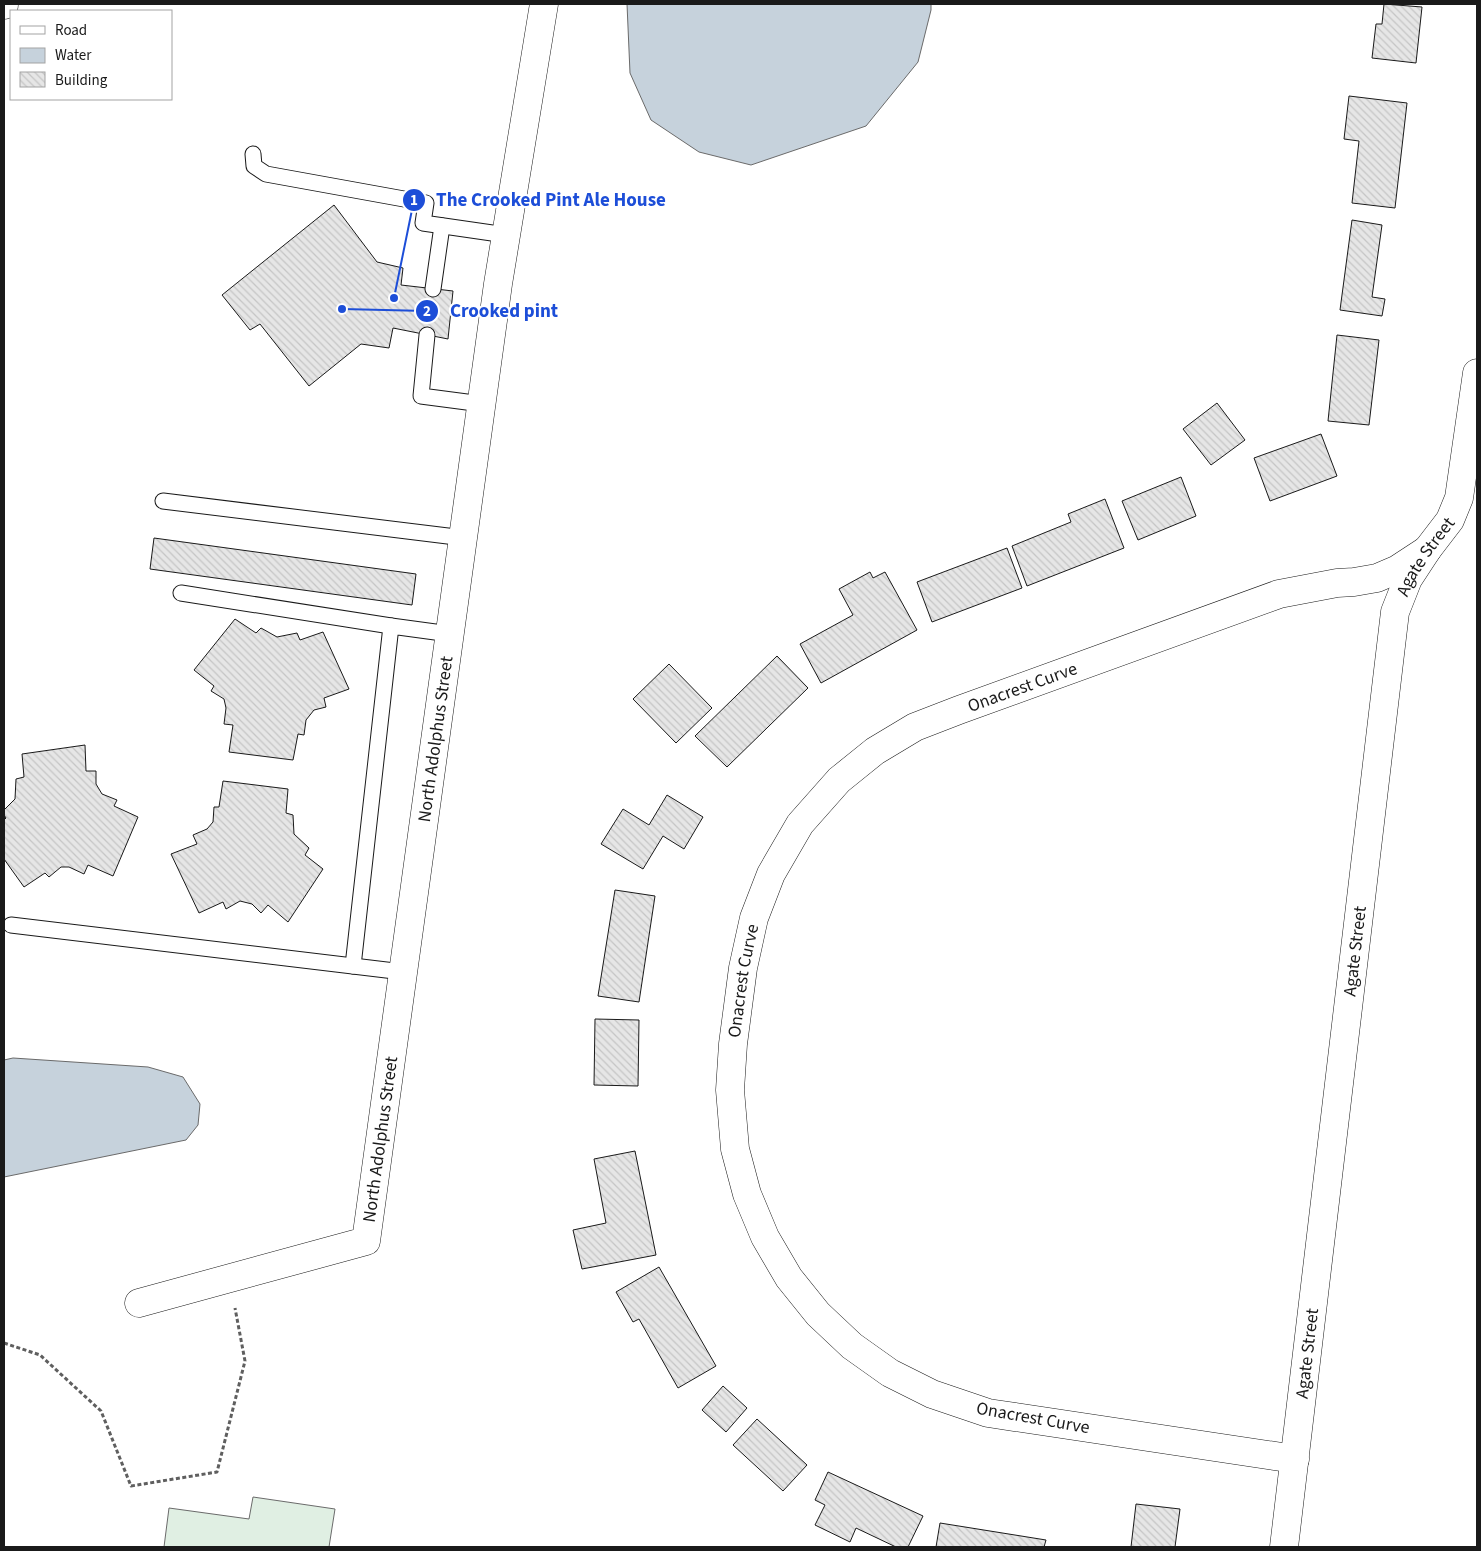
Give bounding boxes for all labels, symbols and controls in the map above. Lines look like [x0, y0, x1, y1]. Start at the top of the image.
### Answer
legend [10, 10, 172, 100]
text: Road [55, 20, 87, 41]
text: Water [55, 45, 92, 66]
text: Building [55, 70, 108, 91]
callout: The Crooked Pint Ale House [401, 183, 676, 217]
text: The Crooked Pint Ale House [436, 187, 666, 214]
text: 1 [410, 190, 418, 211]
callout: Crooked pint [415, 294, 568, 328]
text: Crooked pint [450, 298, 558, 325]
text: 2 [423, 301, 431, 322]
street label: Agate Street [1390, 512, 1461, 600]
street label: North Adolphus Street [411, 655, 459, 824]
street label: Onacrest Curve [964, 656, 1081, 718]
street label: Agate Street [1337, 905, 1373, 998]
street label: Onacrest Curve [721, 922, 765, 1039]
street label: North Adolphus Street [356, 1055, 404, 1224]
street label: Agate Street [1289, 1307, 1325, 1400]
street label: Onacrest Curve [974, 1396, 1092, 1440]

